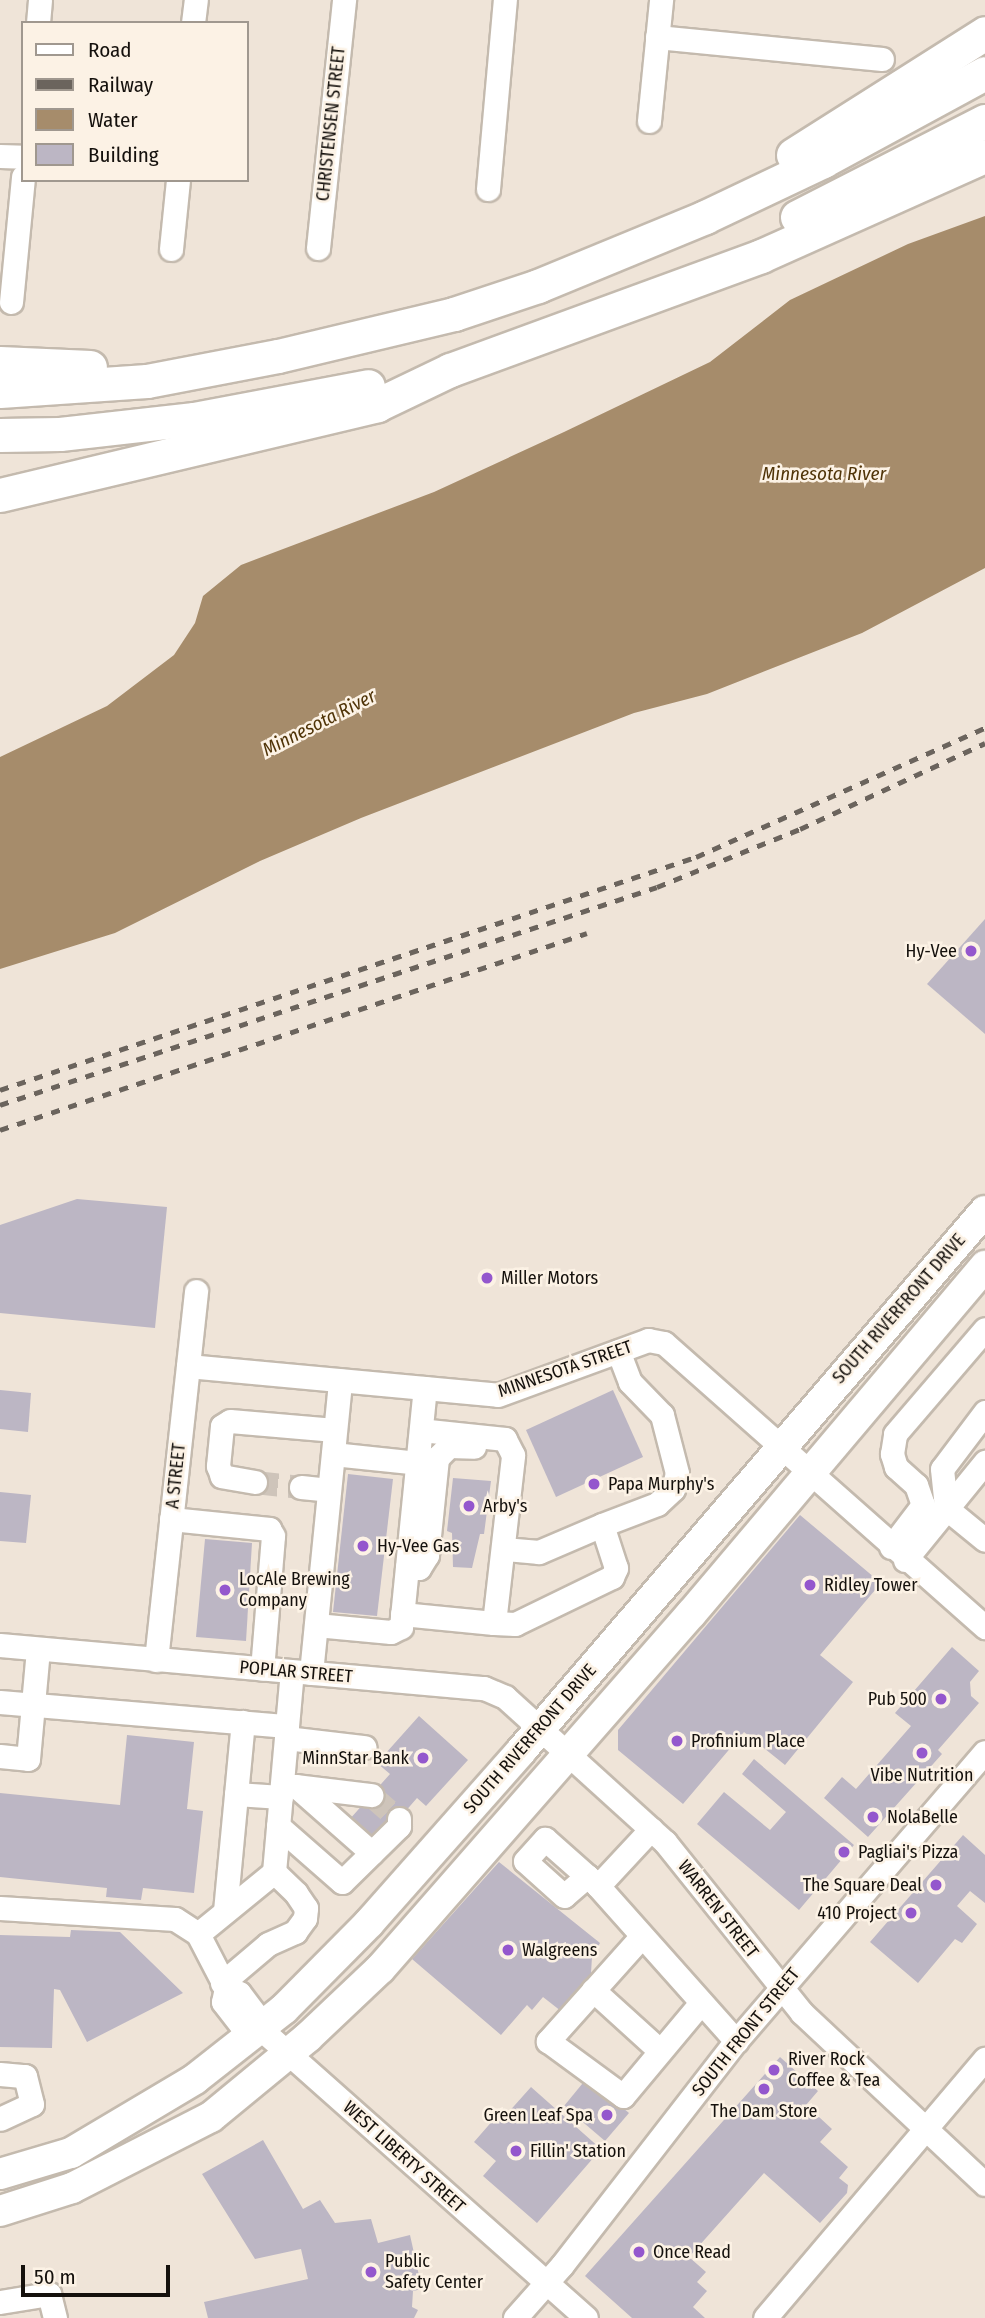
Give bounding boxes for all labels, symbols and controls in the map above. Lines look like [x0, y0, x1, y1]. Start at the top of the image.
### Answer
legend [21, 21, 248, 182]
text: Road [88, 37, 132, 63]
street label: CHRISTENSEN STREET [312, 46, 350, 202]
text: Railway [88, 72, 153, 98]
text: Water [88, 107, 138, 133]
text: Building [88, 142, 159, 168]
water label: Minnesota River [762, 463, 886, 485]
water label: Minnesota River [259, 685, 379, 761]
place label: Hy-Vee [906, 940, 957, 962]
marker: Hy-Vee [963, 943, 979, 959]
street label: SOUTH RIVERFRONT DRIVE [828, 1230, 970, 1388]
place label: Miller Motors [501, 1267, 598, 1289]
marker: Miller Motors [479, 1270, 495, 1286]
street label: MINNESOTA STREET [495, 1336, 635, 1402]
street label: A STREET [162, 1442, 190, 1510]
place label: Papa Murphy's [608, 1473, 714, 1495]
marker: Papa Murphy's [586, 1476, 602, 1492]
place label: Arby's [483, 1495, 527, 1517]
marker: Arby's [461, 1498, 477, 1514]
place label: Hy-Vee Gas [377, 1535, 459, 1557]
marker: Hy-Vee Gas [355, 1538, 371, 1554]
place label: LocAle Brewing Company [239, 1569, 350, 1612]
place label: Ridley Tower [824, 1574, 918, 1596]
marker: Ridley Tower [802, 1577, 818, 1593]
marker: LocAle Brewing Company [217, 1582, 233, 1598]
street label: POPLAR STREET [239, 1656, 353, 1688]
street label: SOUTH RIVERFRONT DRIVE [459, 1660, 601, 1818]
place label: Pub 500 [868, 1688, 927, 1710]
marker: Pub 500 [933, 1691, 949, 1707]
place label: Profinium Place [691, 1730, 805, 1752]
marker: Profinium Place [669, 1733, 685, 1749]
marker: Vibe Nutrition [914, 1745, 930, 1761]
place label: MinnStar Bank [302, 1747, 409, 1769]
marker: MinnStar Bank [415, 1750, 431, 1766]
place label: Vibe Nutrition [871, 1764, 973, 1786]
place label: NolaBelle [887, 1806, 958, 1828]
marker: NolaBelle [865, 1809, 881, 1825]
place label: Pagliai's Pizza [858, 1841, 958, 1863]
marker: Pagliai's Pizza [836, 1844, 852, 1860]
street label: WARREN STREET [673, 1856, 763, 1962]
place label: The Square Deal [803, 1874, 922, 1896]
marker: The Square Deal [928, 1877, 944, 1893]
place label: 410 Project [817, 1902, 897, 1924]
marker: 410 Project [903, 1905, 919, 1921]
place label: Walgreens [522, 1939, 598, 1961]
marker: Walgreens [500, 1942, 516, 1958]
street label: SOUTH FRONT STREET [688, 1964, 804, 2100]
place label: River Rock Coffee & Tea [788, 2049, 880, 2092]
marker: River Rock Coffee & Tea [766, 2062, 782, 2078]
marker: The Dam Store [756, 2081, 772, 2097]
street label: WEST LIBERTY STREET [339, 2097, 469, 2217]
place label: The Dam Store [711, 2100, 817, 2122]
place label: Green Leaf Spa [483, 2104, 593, 2126]
marker: Green Leaf Spa [599, 2107, 615, 2123]
place label: Fillin' Station [530, 2140, 626, 2162]
marker: Fillin' Station [508, 2143, 524, 2159]
place label: Once Read [653, 2241, 731, 2263]
marker: Once Read [631, 2244, 647, 2260]
place label: Public Safety Center [385, 2251, 483, 2294]
scale bar [24, 2252, 173, 2296]
text: 50 m [34, 2264, 76, 2290]
marker: Public Safety Center [363, 2264, 379, 2280]

